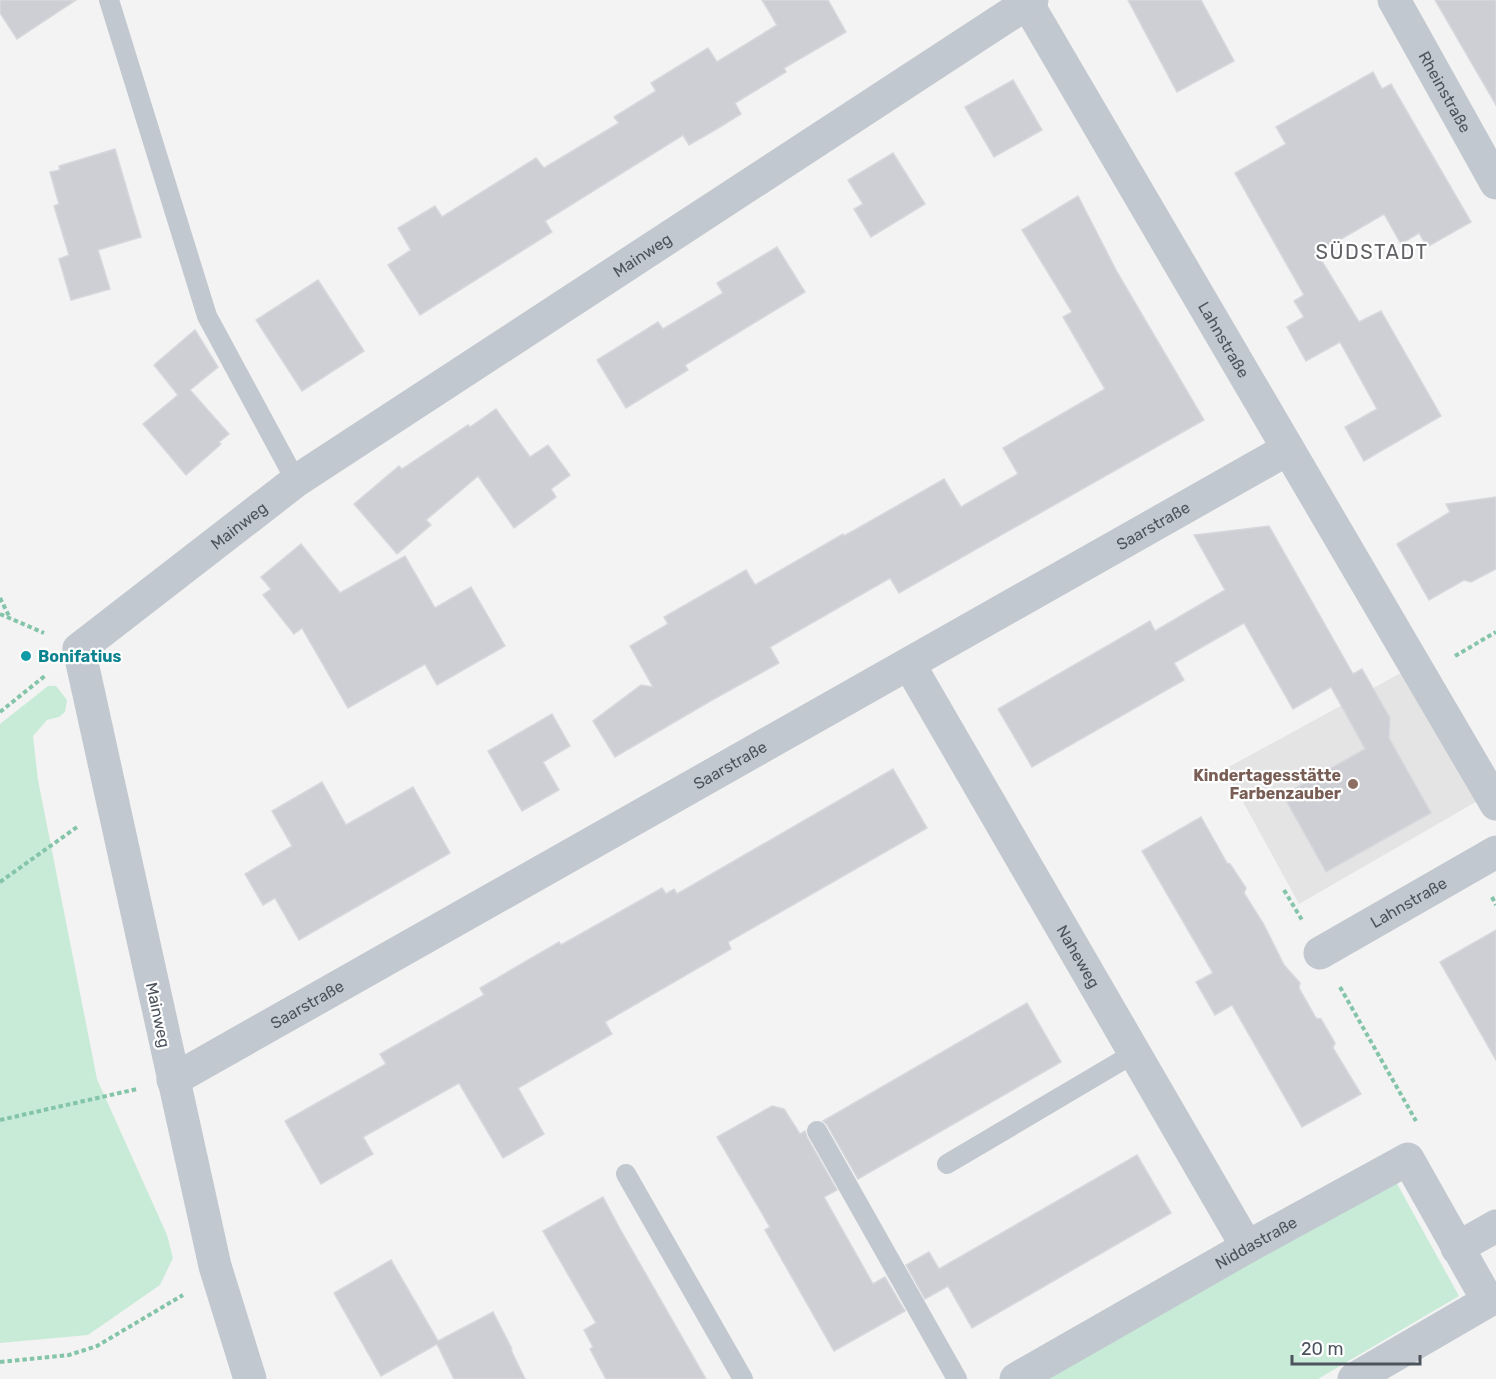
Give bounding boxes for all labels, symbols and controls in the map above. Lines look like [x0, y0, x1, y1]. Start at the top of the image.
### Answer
street label: Rheinstraße [1415, 48, 1475, 136]
street label: Mainweg [609, 229, 675, 281]
district label: SÜDSTADT [1315, 240, 1429, 264]
street label: Lahnstraße [1194, 298, 1254, 381]
street label: Saarstraße [1113, 497, 1193, 554]
street label: Mainweg [207, 498, 271, 553]
place label: Bonifatius [38, 647, 122, 666]
marker: Bonifatius [19, 649, 33, 663]
street label: Saarstraße [690, 736, 770, 793]
place label: Kindertagesstätte Farbenzauber [1193, 766, 1342, 803]
marker: Kindertagesstätte Farbenzauber [1346, 777, 1360, 791]
street label: Lahnstraße [1367, 873, 1450, 932]
street label: Naheweg [1053, 922, 1104, 991]
street label: Saarstraße [267, 976, 347, 1032]
street label: Mainweg [142, 981, 174, 1049]
street label: Niddastraße [1212, 1212, 1300, 1273]
scale bar [1292, 1328, 1420, 1366]
text: 20 m [1301, 1338, 1343, 1360]

